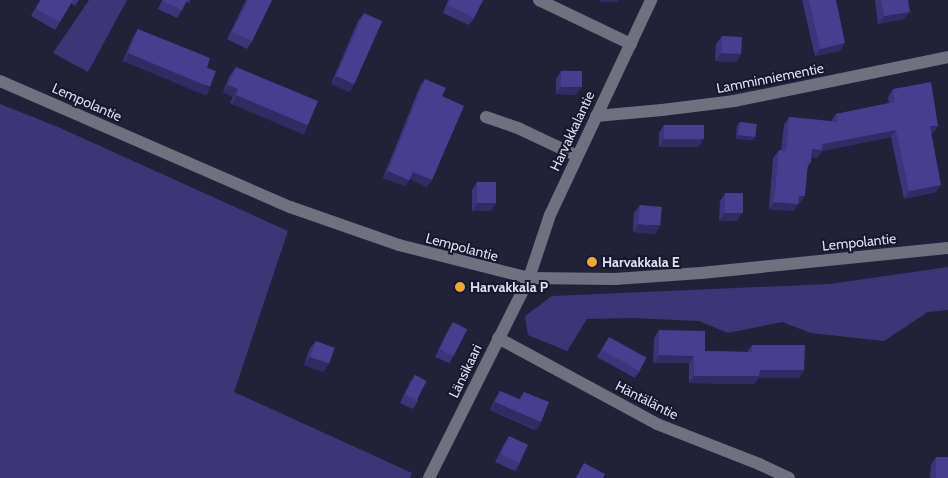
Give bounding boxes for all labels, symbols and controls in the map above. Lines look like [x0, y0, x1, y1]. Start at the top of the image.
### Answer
street label: Lamminniementie [715, 59, 825, 97]
street label: Lempolantie [50, 79, 124, 125]
street label: Harvakkalantie [546, 88, 598, 174]
street label: Lempolantie [424, 229, 500, 265]
street label: Lempolantie [821, 230, 897, 254]
place label: Harvakkala E [602, 254, 680, 270]
marker: Harvakkala E [586, 256, 598, 268]
place label: Harvakkala P [470, 279, 548, 295]
marker: Harvakkala P [454, 281, 466, 293]
street label: Länsikaari [445, 342, 485, 400]
street label: Häntäläntie [613, 377, 681, 423]

